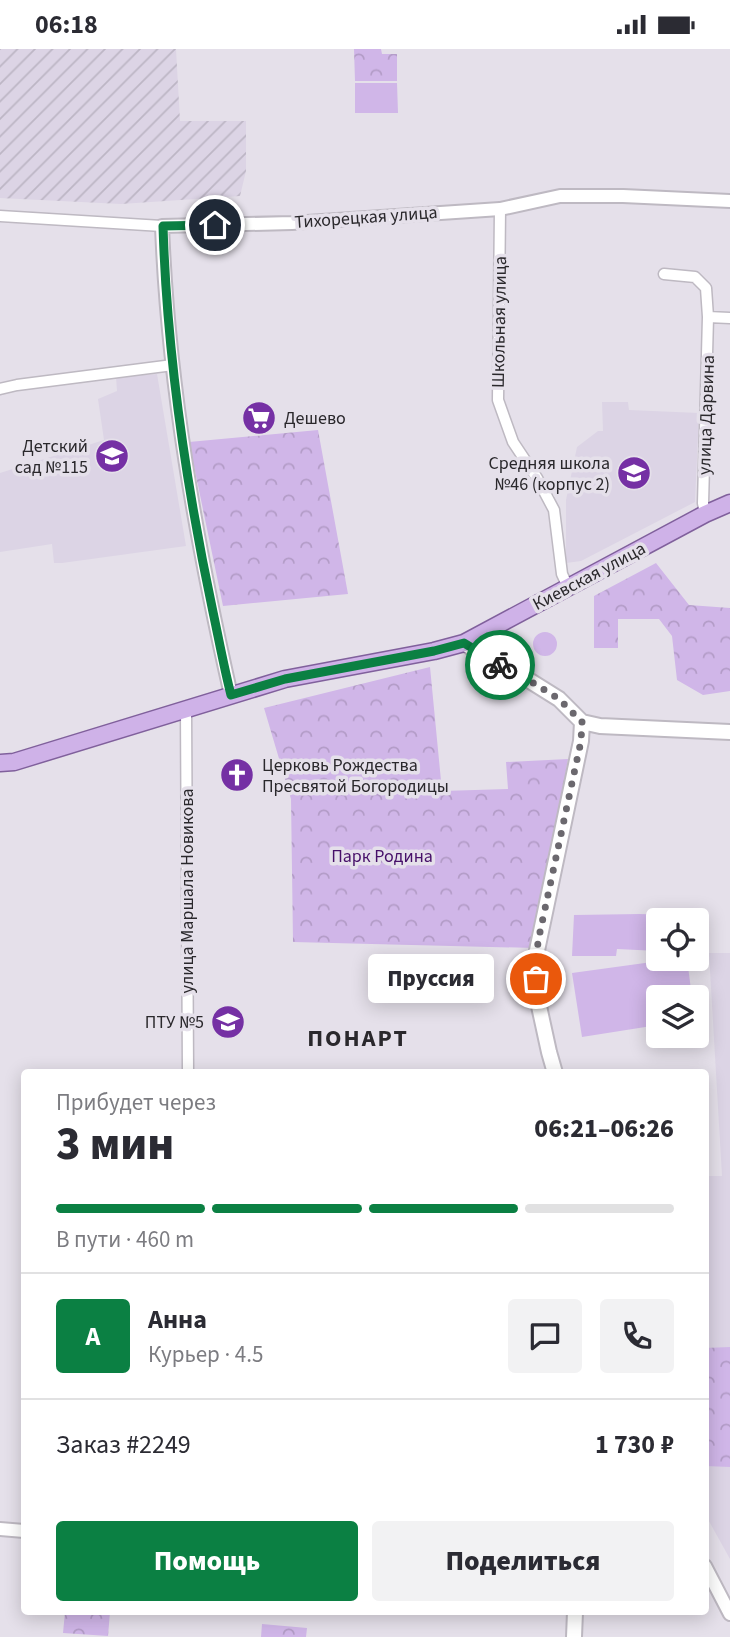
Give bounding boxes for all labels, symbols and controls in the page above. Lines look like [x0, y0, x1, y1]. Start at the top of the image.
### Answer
text: 06:18 [35, 6, 98, 43]
pin [185, 195, 245, 255]
street label: Тихорецкая улица [294, 200, 438, 235]
icon: home [196, 206, 234, 244]
street label: Школьная улица [486, 256, 513, 388]
street label: улица Дарвина [692, 355, 721, 475]
supermarket icon: Дешево [240, 399, 278, 437]
place label: Дешево [284, 406, 346, 431]
place label: Детский сад №115 [15, 434, 88, 480]
school or university icon: Детский сад №115 [93, 437, 131, 475]
place label: Средняя школа №46 (корпус 2) [488, 451, 610, 497]
school or university icon: Средняя школа №46 (корпус 2) [615, 454, 653, 492]
street label: Киевская улица [528, 536, 650, 617]
courier [465, 630, 535, 700]
icon: bike [481, 646, 519, 684]
place label: Церковь Рождества Пресвятой Богородицы [262, 753, 449, 799]
church icon: Церковь Рождества Пресвятой Богородицы [218, 756, 256, 794]
street label: улица Маршала Новикова [175, 788, 200, 994]
park label: Парк Родина [331, 844, 433, 869]
map controls [646, 908, 709, 1048]
button: locate [646, 908, 709, 971]
pin [506, 949, 566, 1009]
callout: Пруссия [368, 955, 494, 1003]
icon: bag [517, 960, 555, 998]
text: Пруссия [387, 962, 475, 995]
button: layers [646, 985, 709, 1048]
school or university icon: ПТУ №5 [209, 1003, 247, 1041]
place label: ПТУ №5 [145, 1010, 204, 1035]
district label: ПОНАРТ [307, 1021, 409, 1056]
text: Прибудет через [56, 1086, 216, 1119]
text: 06:21–06:26 [534, 1110, 674, 1147]
text: 3 мин [56, 1112, 174, 1177]
text: В пути · 460 m [56, 1223, 194, 1256]
button: chat [508, 1299, 582, 1373]
button: phone [600, 1299, 674, 1373]
text: Анна [148, 1301, 207, 1338]
text: А [86, 1318, 100, 1355]
text: Курьер · 4.5 [148, 1338, 263, 1371]
text: Заказ #2249 [56, 1426, 191, 1463]
text: 1 730 ₽ [595, 1426, 674, 1463]
button: Помощь [56, 1521, 358, 1601]
button: Поделиться [372, 1521, 674, 1601]

